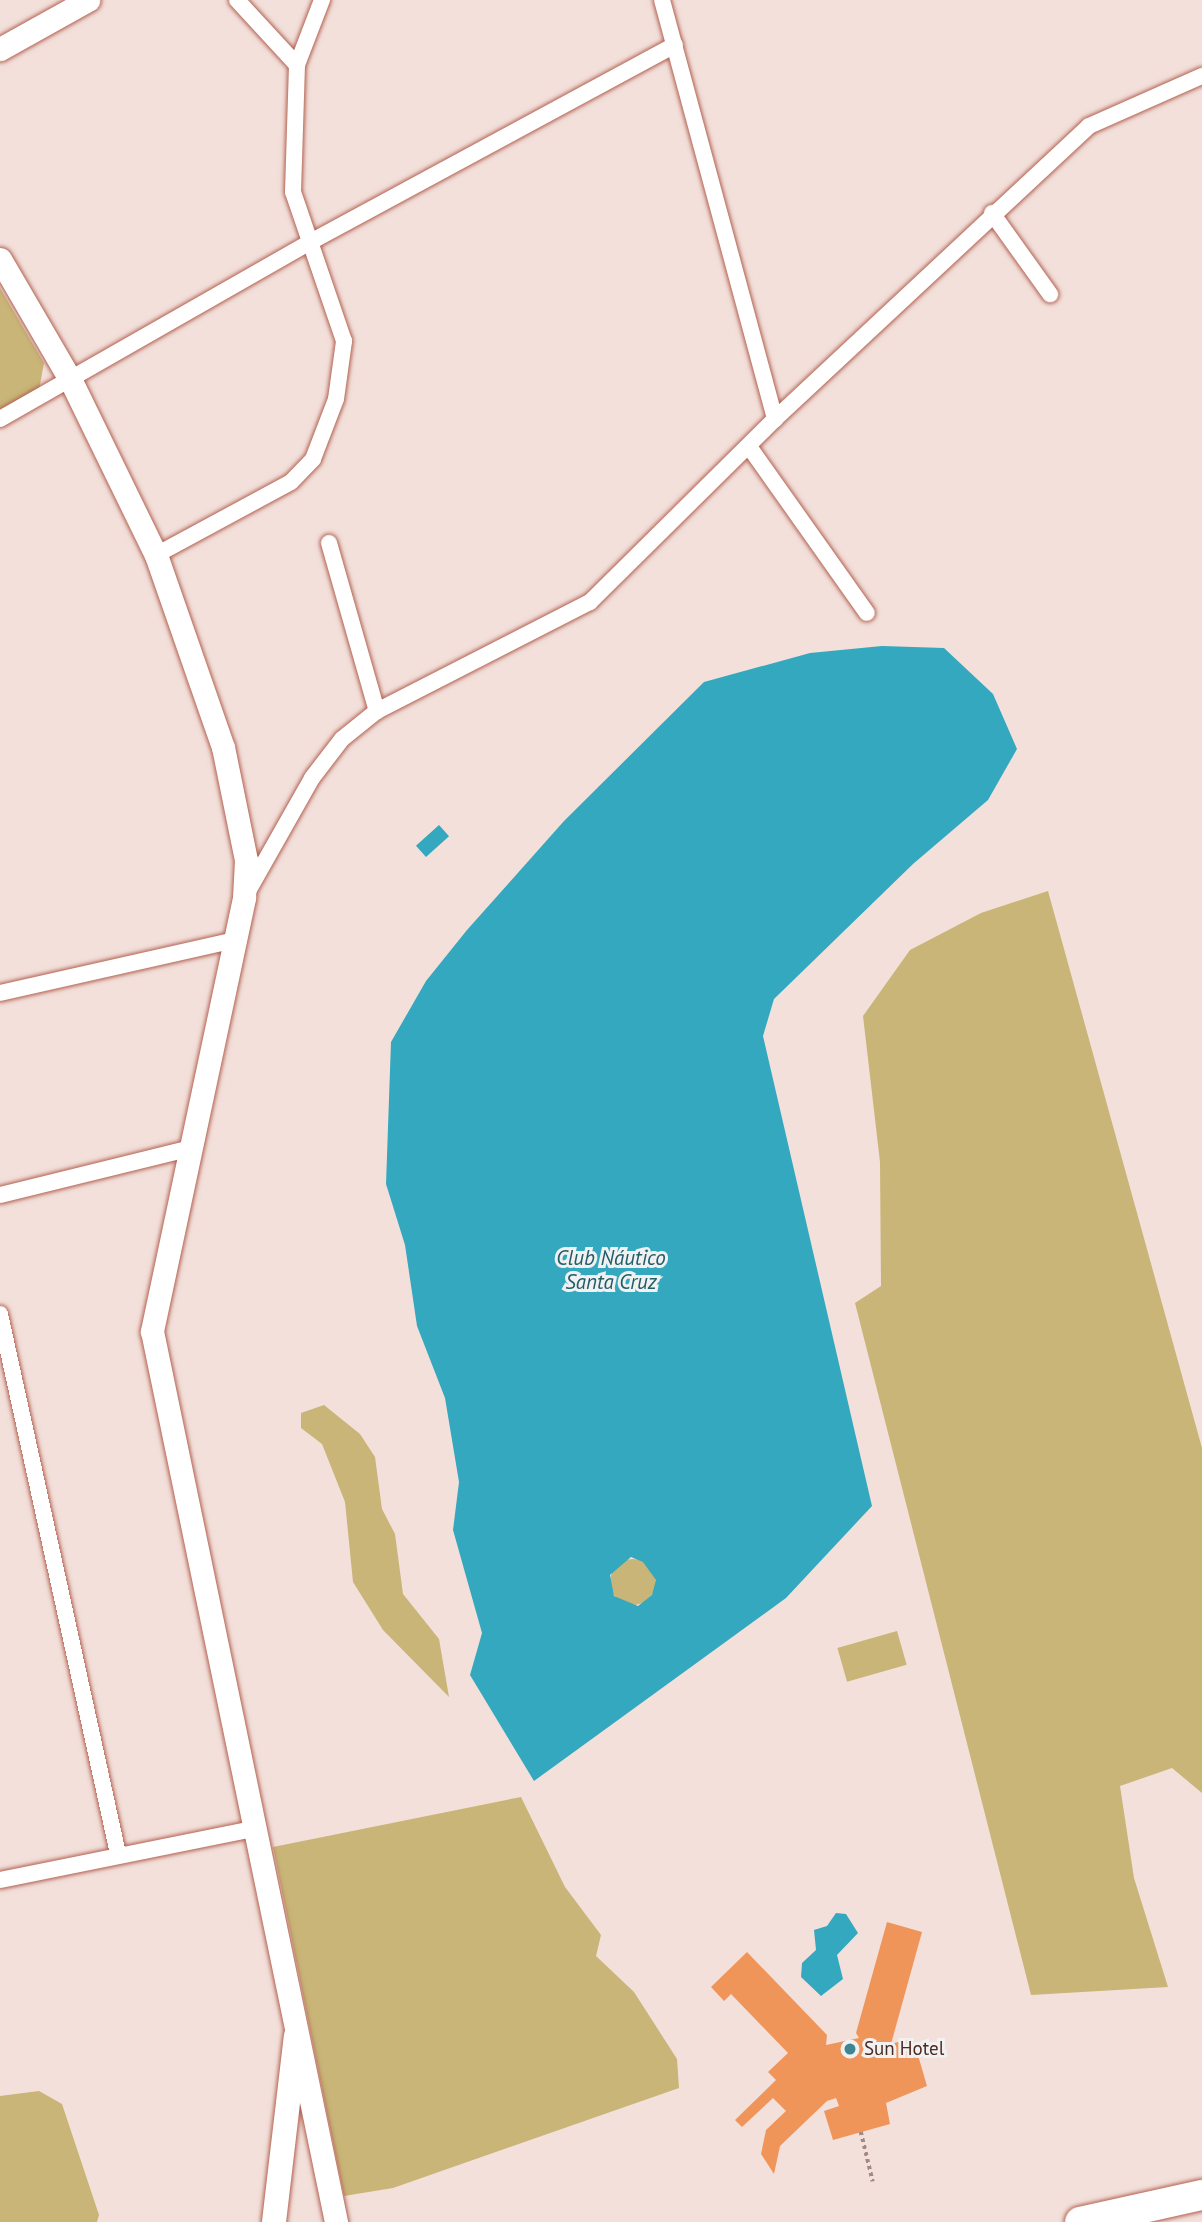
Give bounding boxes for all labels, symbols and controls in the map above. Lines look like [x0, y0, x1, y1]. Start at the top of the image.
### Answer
water label: Club Náutico Santa Cruz [556, 1245, 666, 1295]
place label: Sun Hotel [864, 2038, 944, 2060]
marker: Sun Hotel [842, 2041, 858, 2057]

